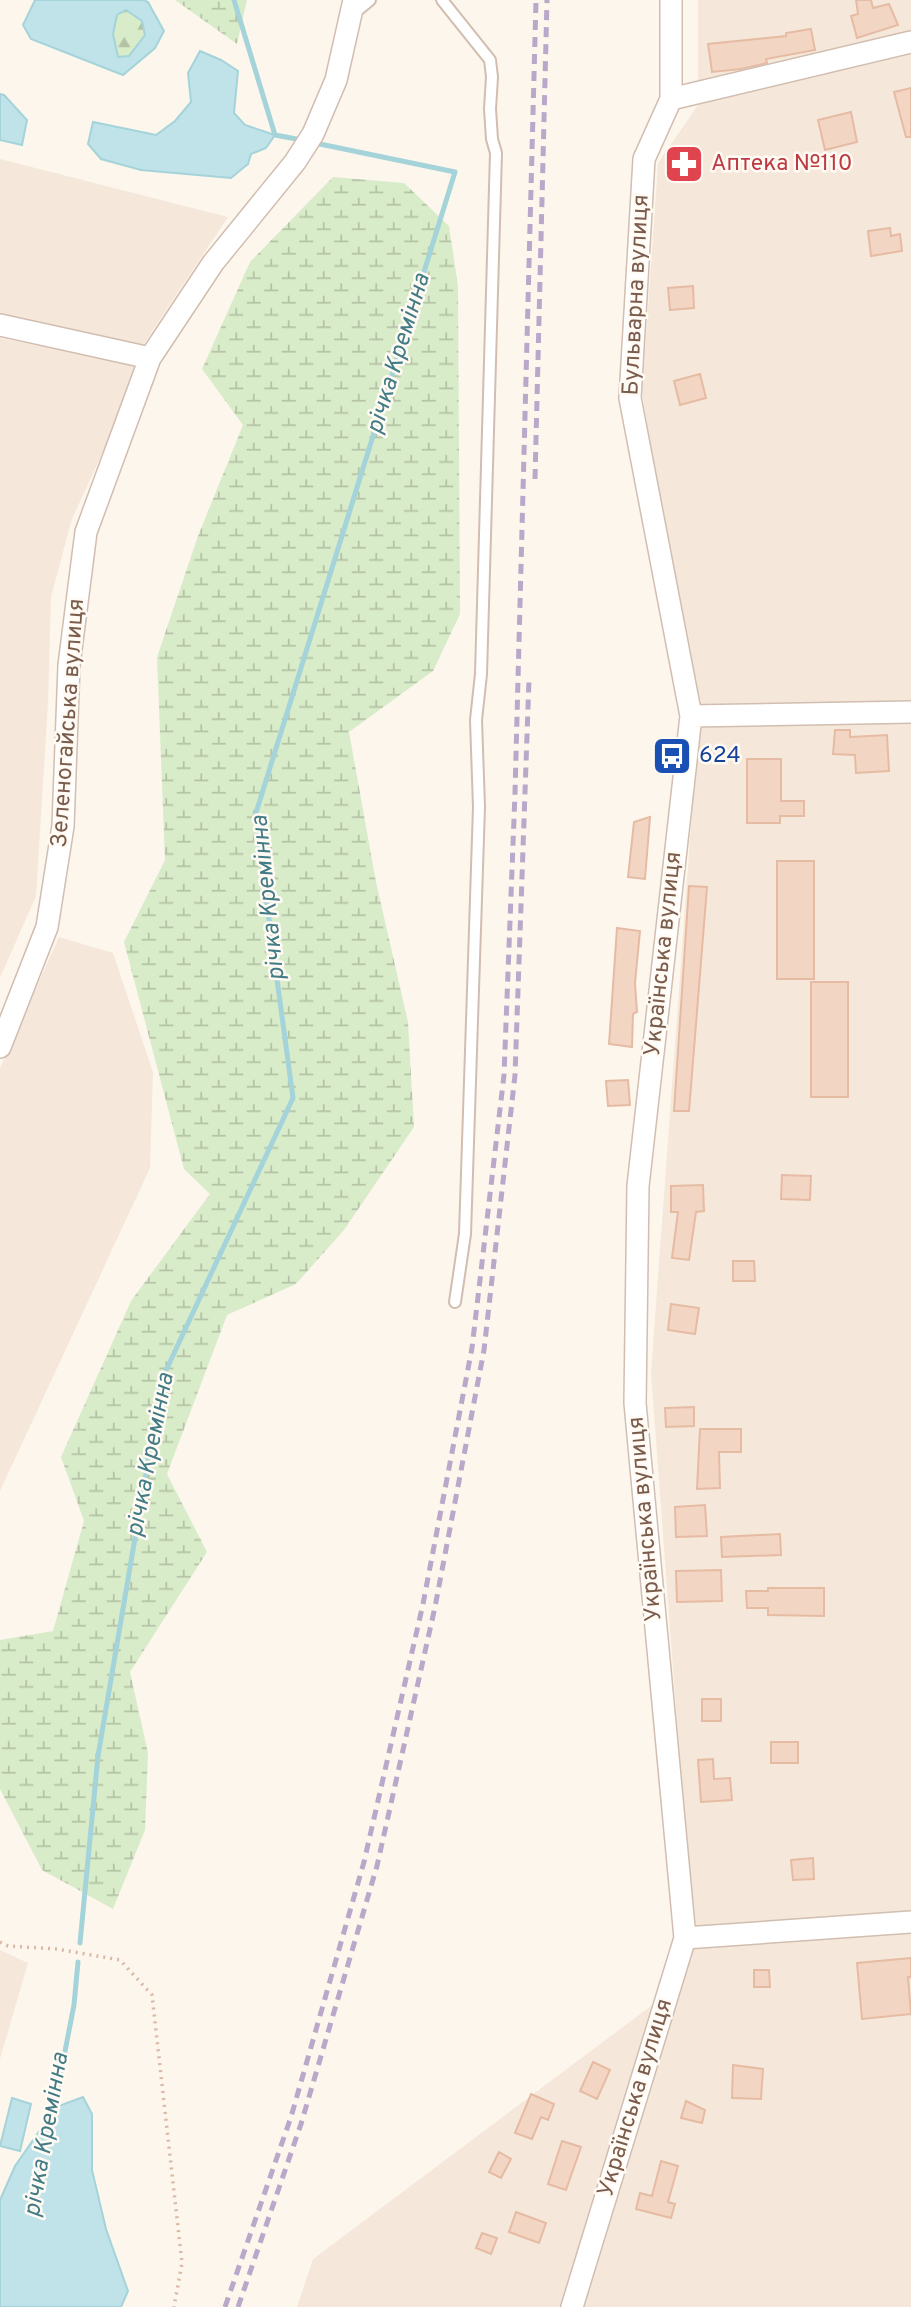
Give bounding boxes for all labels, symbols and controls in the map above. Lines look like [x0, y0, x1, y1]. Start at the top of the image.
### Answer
pharmacy icon: Аптека №110 [663, 143, 705, 185]
place label: Аптека №110 [711, 150, 852, 179]
street label: Бульварна вулиця [617, 194, 657, 396]
water label: річка Кремінна [360, 269, 438, 438]
street label: Зеленогайська вулиця [46, 597, 92, 849]
bus stop icon: 624 [651, 735, 693, 777]
place label: 624 [699, 742, 741, 771]
water label: річка Кремінна [245, 813, 293, 982]
street label: Українська вулиця [639, 850, 689, 1058]
water label: річка Кремінна [120, 1370, 182, 1540]
street label: Українська вулиця [623, 1415, 669, 1623]
street label: Українська вулиця [592, 1995, 680, 2201]
water label: річка Кремінна [18, 2050, 76, 2220]

